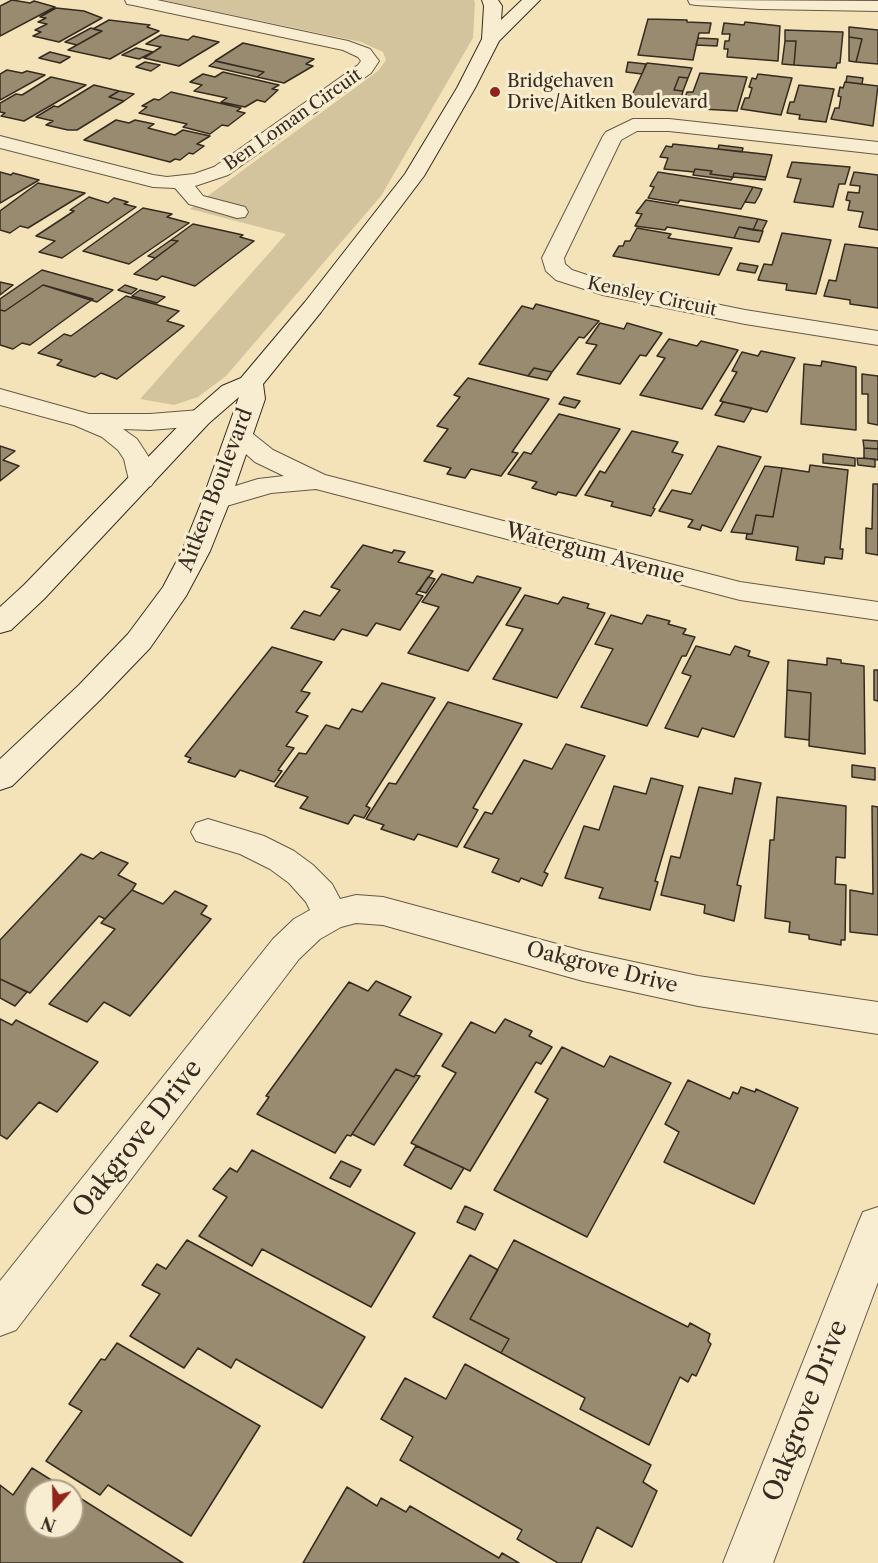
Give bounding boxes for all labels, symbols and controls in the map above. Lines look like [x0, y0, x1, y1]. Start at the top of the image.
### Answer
street label: Ben Loman Circuit [220, 64, 366, 176]
place label: Bridgehaven Drive/Aitken Boulevard [507, 71, 708, 113]
marker: Bridgehaven Drive/Aitken Boulevard [488, 85, 502, 99]
street label: Kensley Circuit [585, 273, 719, 321]
street label: Aitken Boulevard [173, 405, 259, 575]
street label: Watergum Avenue [503, 518, 687, 590]
street label: Oakgrove Drive [524, 937, 680, 999]
street label: Oakgrove Drive [67, 1054, 209, 1224]
street label: Oakgrove Drive [757, 1316, 855, 1506]
north arrow [24, 1479, 84, 1539]
text: N [39, 1512, 58, 1536]

